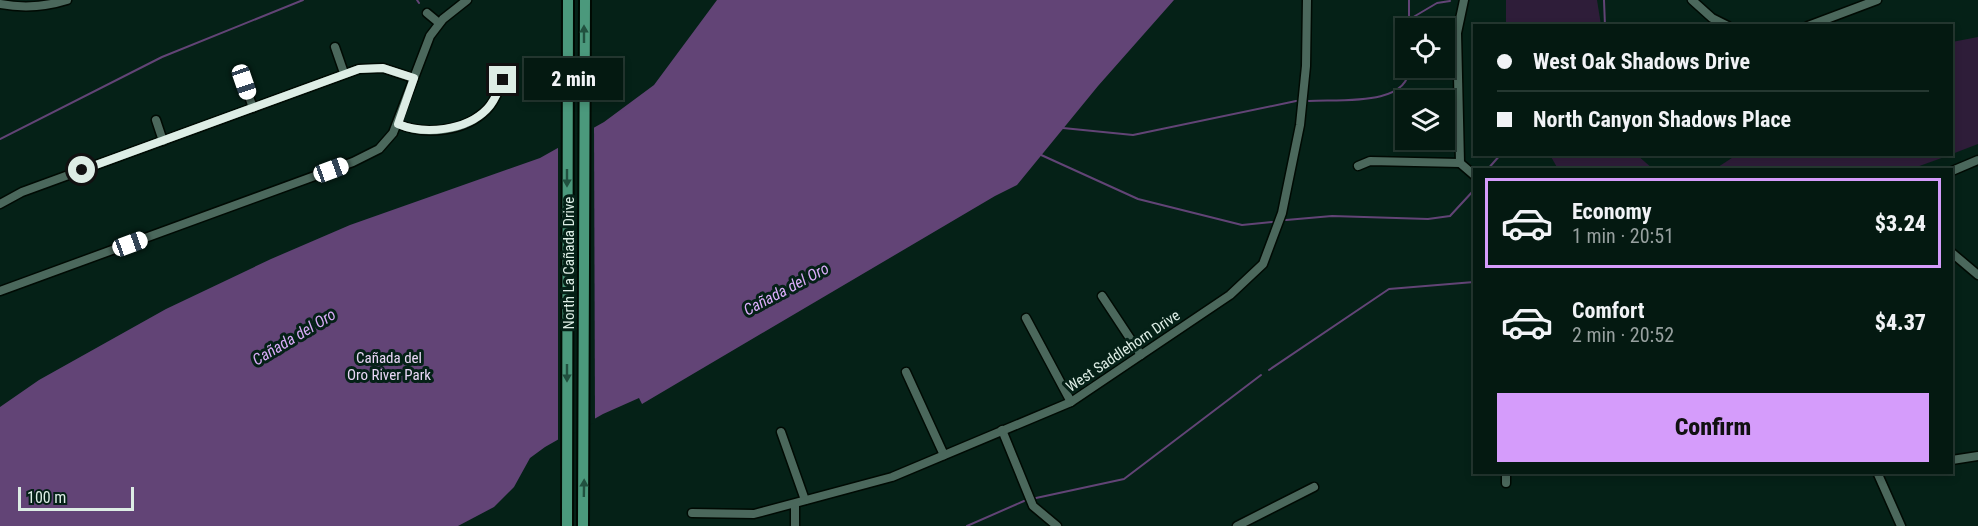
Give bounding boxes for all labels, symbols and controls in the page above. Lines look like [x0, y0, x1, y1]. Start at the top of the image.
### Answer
map controls [1395, 18, 1455, 150]
button: locate [1395, 18, 1455, 78]
one-way arrow [580, 24, 589, 43]
text: West Oak Shadows Drive [1533, 49, 1750, 74]
callout: 2 min [524, 59, 623, 101]
car [230, 62, 258, 102]
route end [489, 66, 516, 93]
text: 2 min [551, 67, 596, 91]
button: layers [1395, 90, 1455, 150]
text: North Canyon Shadows Place [1533, 107, 1791, 132]
car [311, 155, 351, 185]
route start [68, 156, 95, 183]
one-way arrow [562, 168, 572, 187]
icon: car [1500, 196, 1554, 250]
street label: North La Cañada Drive [560, 197, 578, 329]
text: Economy [1572, 199, 1652, 224]
text: $3.24 [1875, 211, 1926, 236]
text: 1 min · 20:51 [1572, 224, 1674, 248]
car [110, 229, 150, 259]
water label: Cañada del Oro [740, 258, 832, 319]
icon: car [1500, 295, 1554, 349]
text: Comfort [1572, 298, 1645, 323]
water label: Cañada del Oro [249, 305, 339, 369]
street label: West Saddlehorn Drive [1063, 306, 1183, 396]
text: $4.37 [1875, 310, 1926, 335]
text: 2 min · 20:52 [1572, 323, 1674, 347]
park label: Cañada del Oro River Park [347, 349, 431, 384]
one-way arrow [562, 363, 572, 382]
button: Confirm [1497, 393, 1929, 462]
one-way arrow [579, 478, 589, 497]
scale bar [18, 484, 134, 512]
text: 100 m [27, 488, 66, 507]

